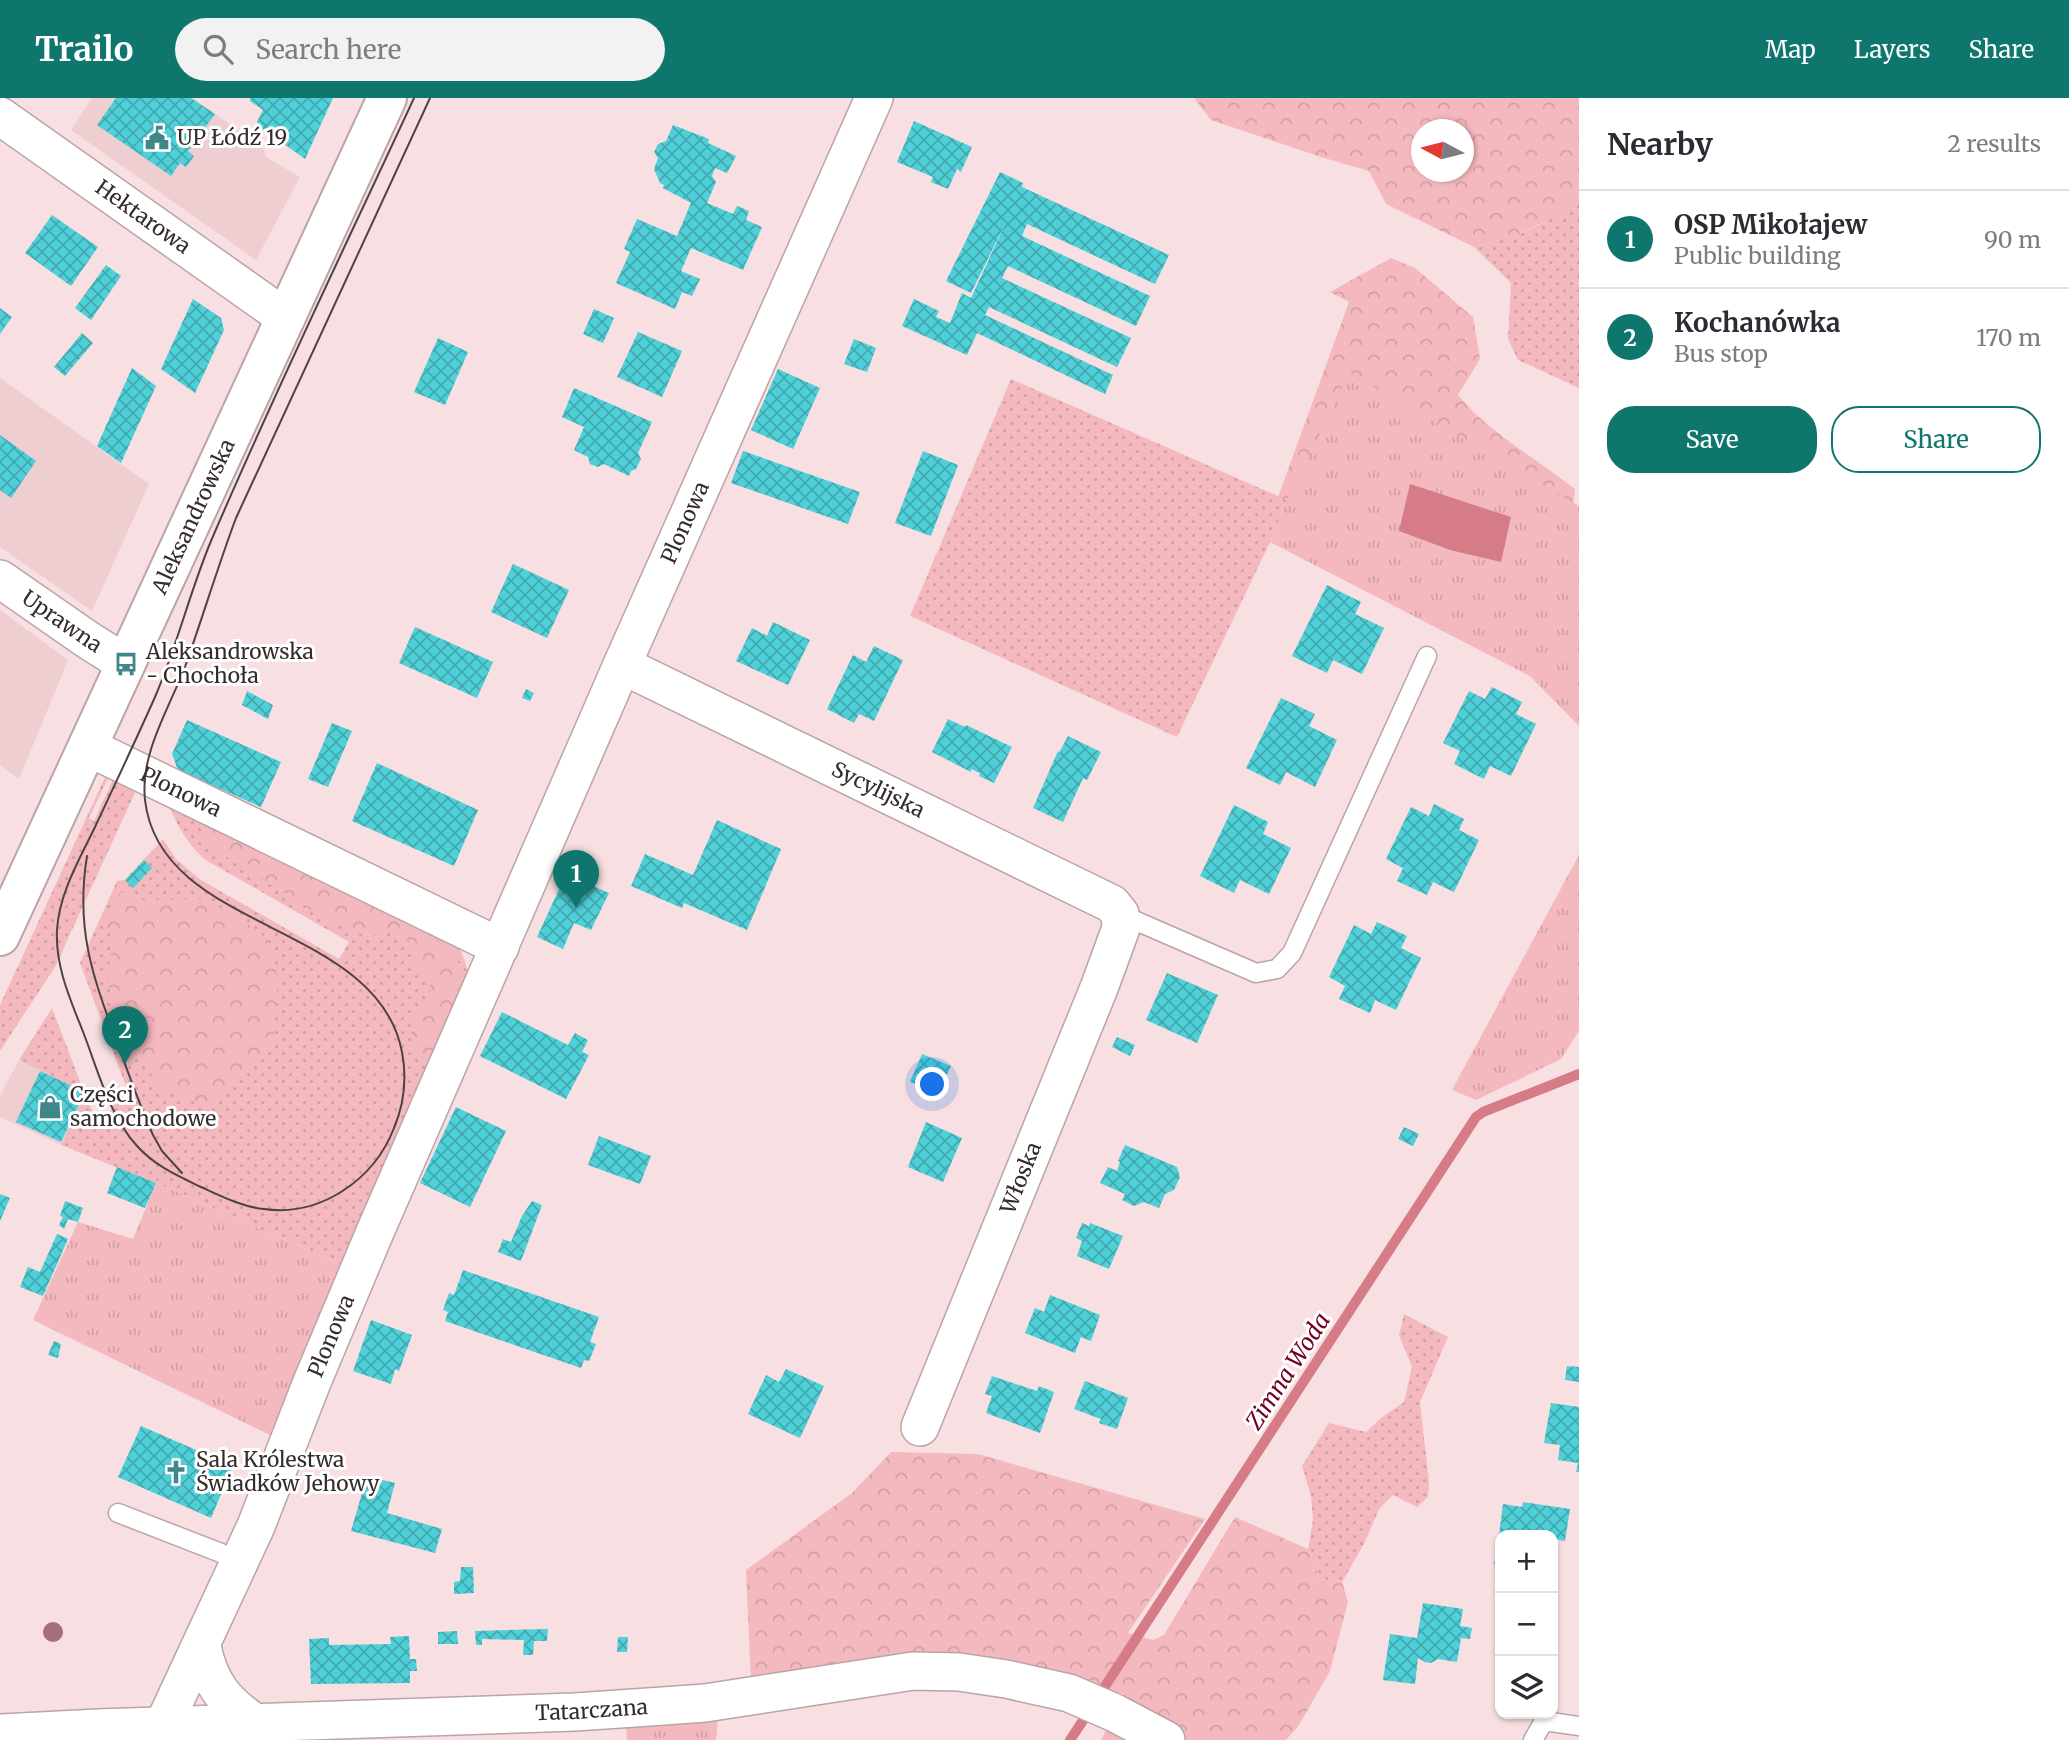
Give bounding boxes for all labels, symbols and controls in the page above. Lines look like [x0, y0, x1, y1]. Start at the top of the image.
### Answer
search box [175, 18, 665, 81]
text: Trailo [35, 29, 133, 70]
icon: search [199, 30, 237, 68]
text: Search here [255, 33, 401, 66]
text: Map [1765, 34, 1816, 65]
text: Layers [1854, 34, 1930, 65]
text: Share [1968, 34, 2034, 65]
north arrow [1411, 119, 1474, 182]
public building icon: UP Łódź 19 [143, 124, 171, 152]
place label: UP Łódź 19 [177, 124, 287, 151]
text: Nearby [1607, 125, 1713, 163]
text: 2 results [1947, 129, 2041, 158]
street label: Hektarowa [90, 174, 196, 259]
text: OSP Mikołajew [1674, 208, 1867, 241]
text: 1 [1625, 225, 1635, 254]
text: 90 m [1984, 225, 2041, 254]
text: Public building [1674, 241, 1841, 270]
text: Kochanówka [1674, 306, 1841, 339]
text: 2 [1623, 323, 1637, 352]
text: 170 m [1976, 323, 2041, 352]
text: Bus stop [1674, 339, 1768, 368]
button: Save [1607, 406, 1817, 473]
button: Share [1831, 406, 2041, 473]
street label: Aleksandrowska [145, 434, 241, 599]
street label: Plonowa [655, 477, 715, 568]
street label: Uprawna [17, 584, 107, 658]
place label: Aleksandrowska - Chochoła [145, 638, 314, 689]
bus stop icon: Aleksandrowska - Chochoła [112, 650, 140, 678]
street label: Sycylijska [827, 755, 929, 824]
street label: Plonowa [136, 760, 226, 823]
pin: 1 [553, 850, 599, 908]
pin: 2 [102, 1006, 148, 1064]
your location [915, 1067, 949, 1101]
place label: Części samochodowe [70, 1081, 216, 1132]
shop icon: Części samochodowe [36, 1093, 64, 1121]
street label: Włoska [994, 1138, 1047, 1219]
street label: Plonowa [302, 1290, 360, 1381]
water label: Zimna Woda [1239, 1307, 1336, 1435]
place label: Sala Królestwa Świadków Jehowy [196, 1446, 380, 1497]
church icon: Sala Królestwa Świadków Jehowy [162, 1458, 190, 1486]
map controls [1495, 1530, 1558, 1719]
button: + [1495, 1530, 1558, 1593]
button: − [1495, 1593, 1558, 1656]
button: layers [1495, 1656, 1558, 1719]
street label: Tatarczana [535, 1693, 649, 1726]

